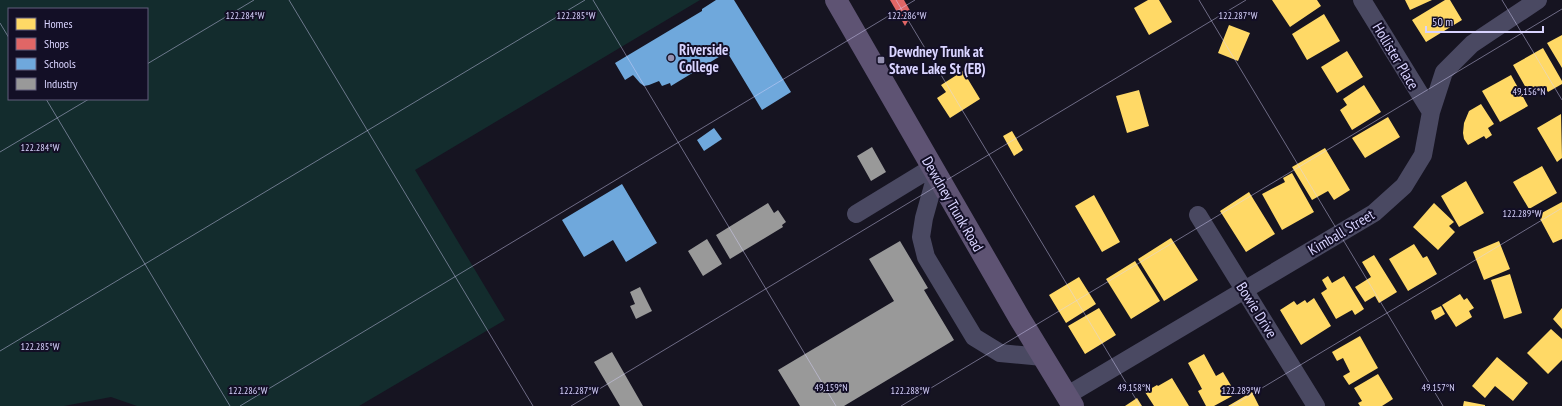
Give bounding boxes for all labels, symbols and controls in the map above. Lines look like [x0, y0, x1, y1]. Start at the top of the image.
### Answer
legend [8, 8, 148, 100]
scale bar [1426, 8, 1543, 34]
text: 122.284°W [226, 9, 265, 22]
text: 122.285°W [557, 9, 596, 22]
text: 122.286°W [888, 9, 927, 22]
text: 122.287°W [1219, 9, 1258, 22]
text: 50 m [1432, 14, 1453, 29]
text: Homes [44, 16, 72, 31]
street label: Hollister Place [1369, 19, 1423, 93]
text: Shops [44, 36, 69, 51]
place label: Riverside College [679, 40, 728, 76]
place label: Dewdney Trunk at Stave Lake St (EB) [889, 42, 986, 78]
marker: Riverside College [666, 53, 676, 63]
marker: Dewdney Trunk at Stave Lake St (EB) [876, 55, 886, 65]
text: Schools [44, 56, 76, 71]
text: Industry [44, 76, 78, 91]
text: 49.156°N [1512, 85, 1546, 98]
text: 122.284°W [21, 141, 60, 154]
street label: Dewdney Trunk Road [918, 153, 988, 255]
street label: Kimball Street [1304, 205, 1378, 259]
text: 122.289°W [1503, 207, 1542, 220]
street label: Bowie Drive [1232, 279, 1282, 341]
text: 122.285°W [21, 340, 60, 353]
text: 49.159°N [814, 381, 848, 394]
text: 49.158°N [1117, 381, 1151, 394]
text: 49.157°N [1421, 381, 1455, 394]
text: 122.286°W [229, 384, 268, 397]
text: 122.287°W [560, 384, 599, 397]
text: 122.288°W [891, 384, 930, 397]
text: 122.289°W [1222, 384, 1261, 397]

